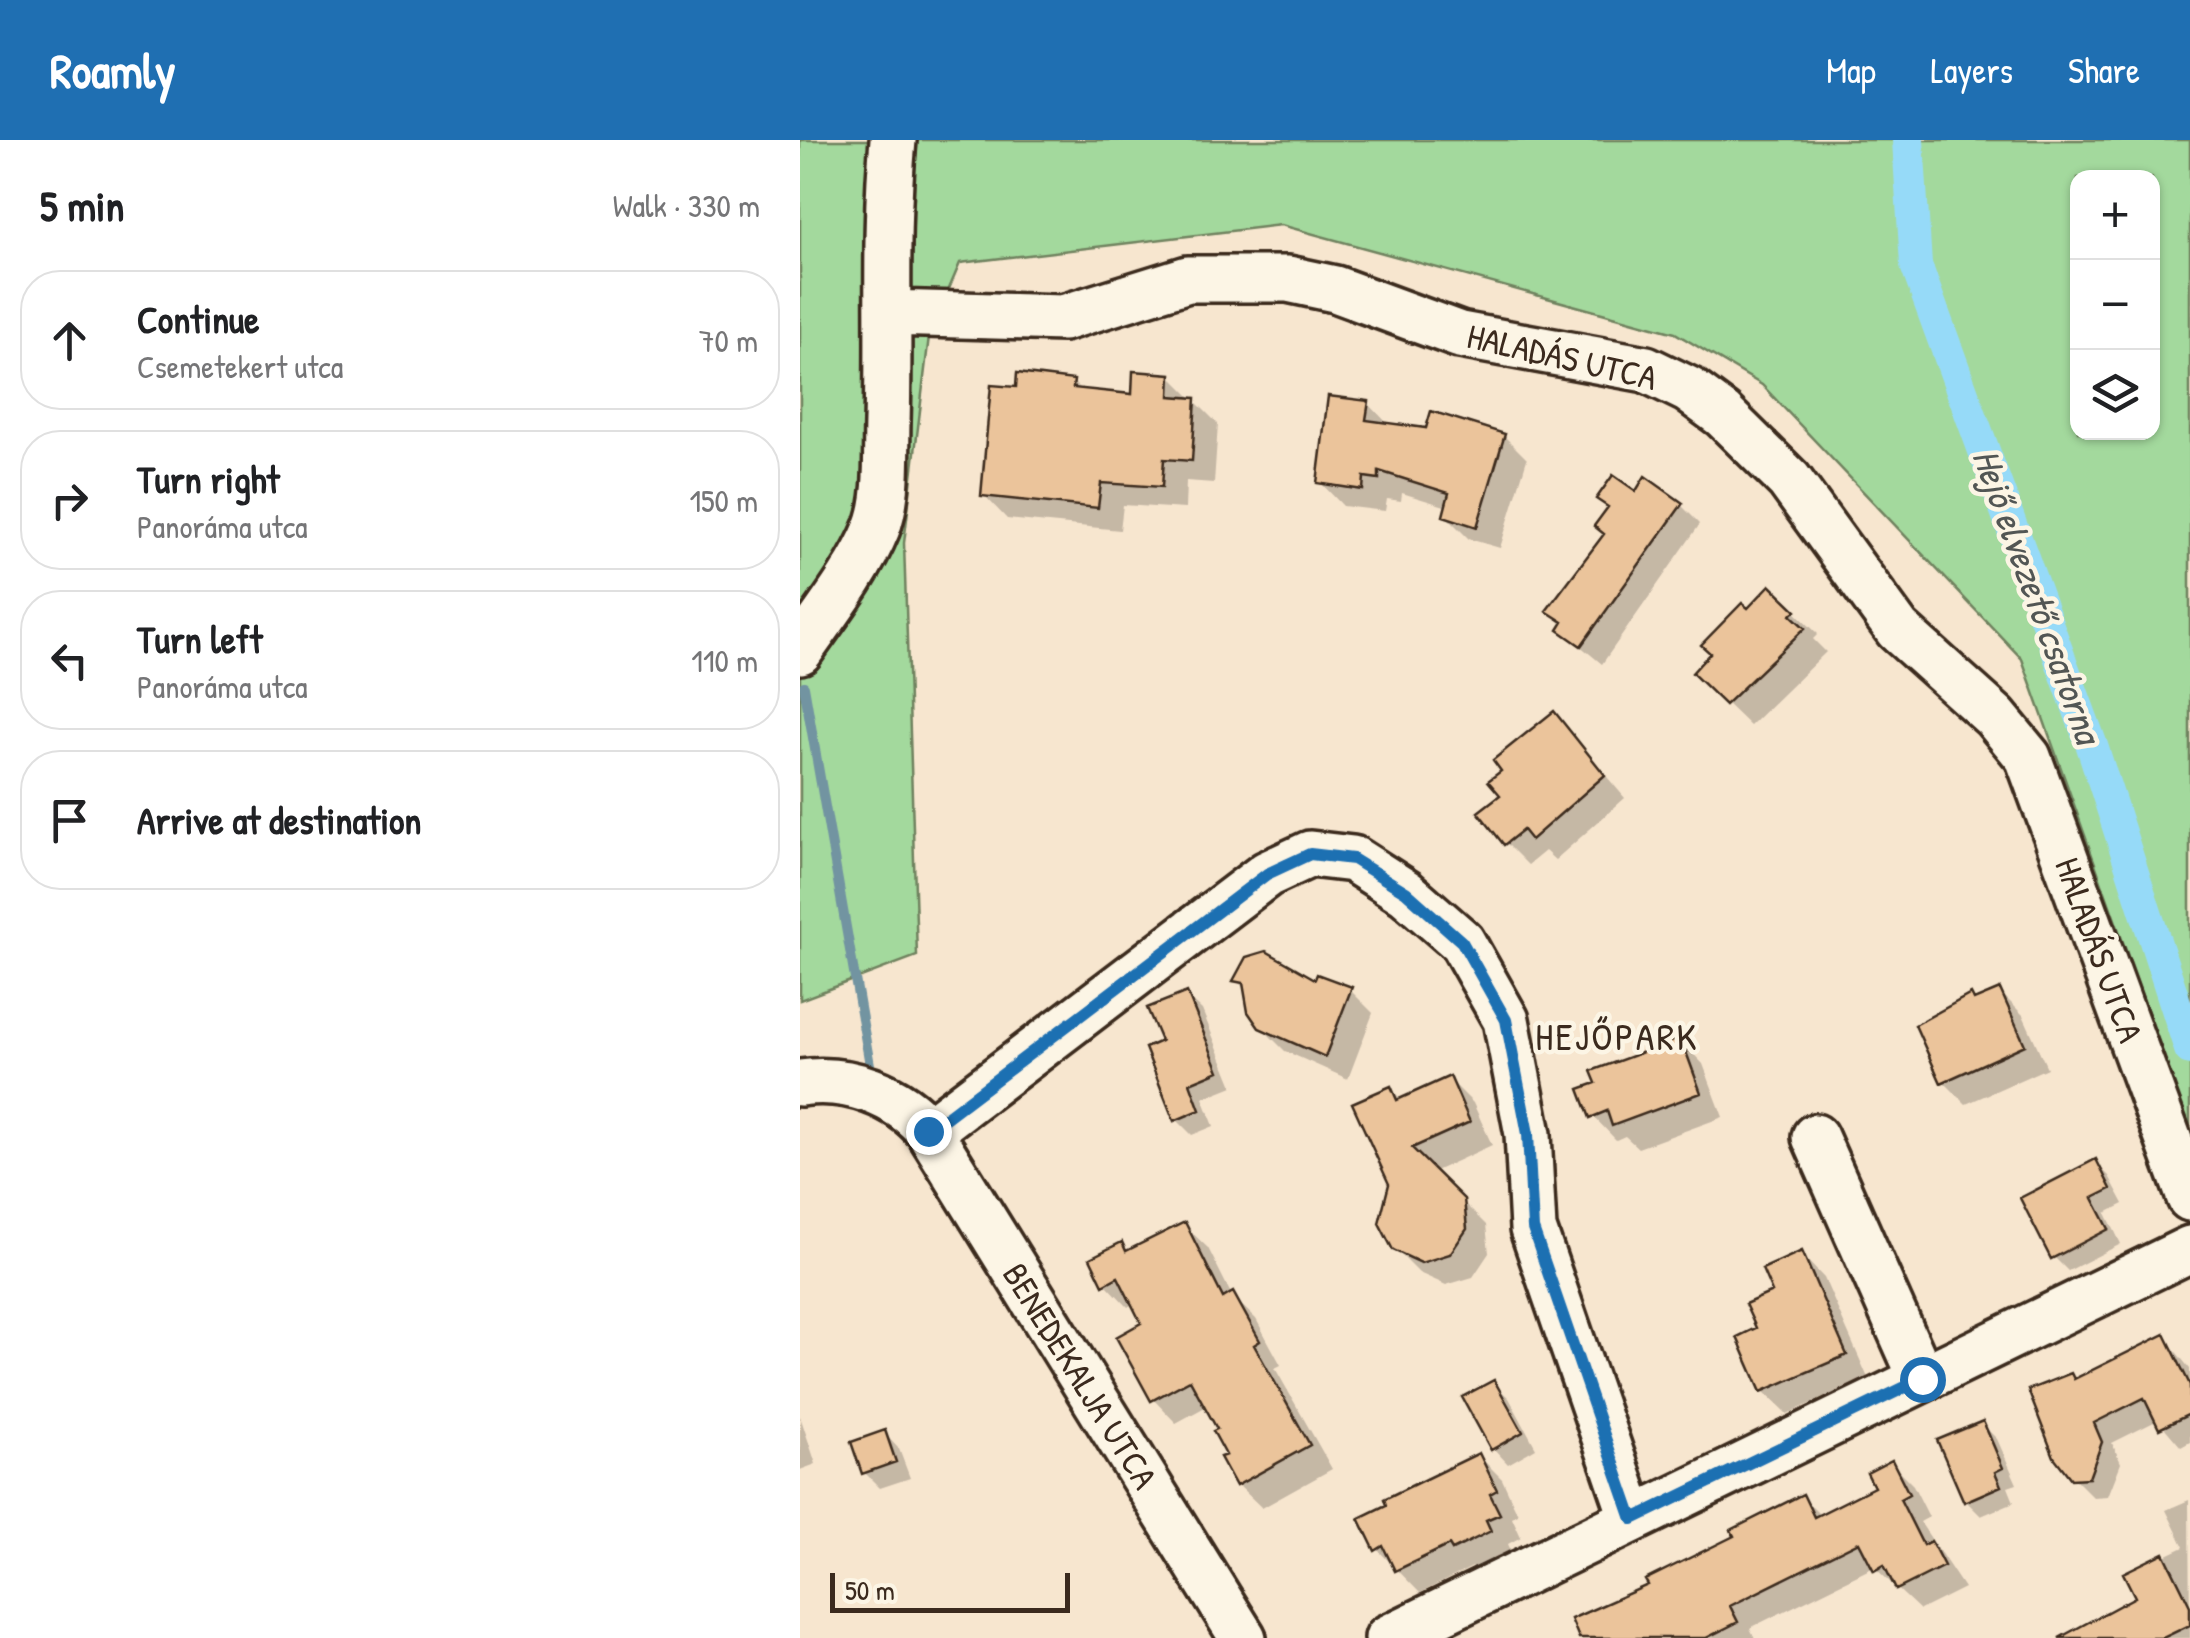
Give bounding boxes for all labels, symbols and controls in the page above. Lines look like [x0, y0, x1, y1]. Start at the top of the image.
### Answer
text: Roamly [50, 38, 176, 103]
text: Map [1826, 47, 1876, 94]
text: Layers [1931, 47, 2013, 94]
text: Share [2068, 47, 2140, 94]
map controls [2070, 170, 2160, 440]
button: + [2070, 170, 2160, 260]
text: 5 min [40, 177, 124, 234]
text: Walk · 330 m [613, 184, 760, 227]
button: − [2070, 260, 2160, 350]
text: Continue [137, 293, 259, 345]
street label: HALADÁS UTCA [1463, 312, 1662, 401]
icon: ahead [42, 313, 97, 368]
text: 70 m [699, 319, 758, 362]
text: Csemetekert utca [137, 345, 343, 388]
button: layers [2070, 350, 2160, 440]
water label: Hejő elvezető csatorna [1961, 441, 2117, 754]
text: Turn right [137, 453, 280, 505]
icon: right [42, 473, 97, 528]
text: 150 m [689, 479, 758, 522]
text: Panoráma utca [137, 505, 308, 548]
text: Turn left [137, 613, 262, 665]
icon: left [42, 633, 97, 688]
text: 110 m [691, 639, 758, 682]
text: Panoráma utca [137, 665, 308, 708]
icon: arrive [42, 793, 97, 848]
text: Arrive at destination [137, 794, 421, 846]
street label: HALADÁS UTCA [2044, 851, 2155, 1049]
district label: HEJŐPARK [1535, 1010, 1699, 1062]
route end [906, 1109, 952, 1155]
street label: BENEDEKALJA UTCA [992, 1254, 1169, 1497]
route start [1900, 1357, 1946, 1403]
scale bar [830, 1568, 1070, 1612]
text: 50 m [845, 1571, 895, 1609]

